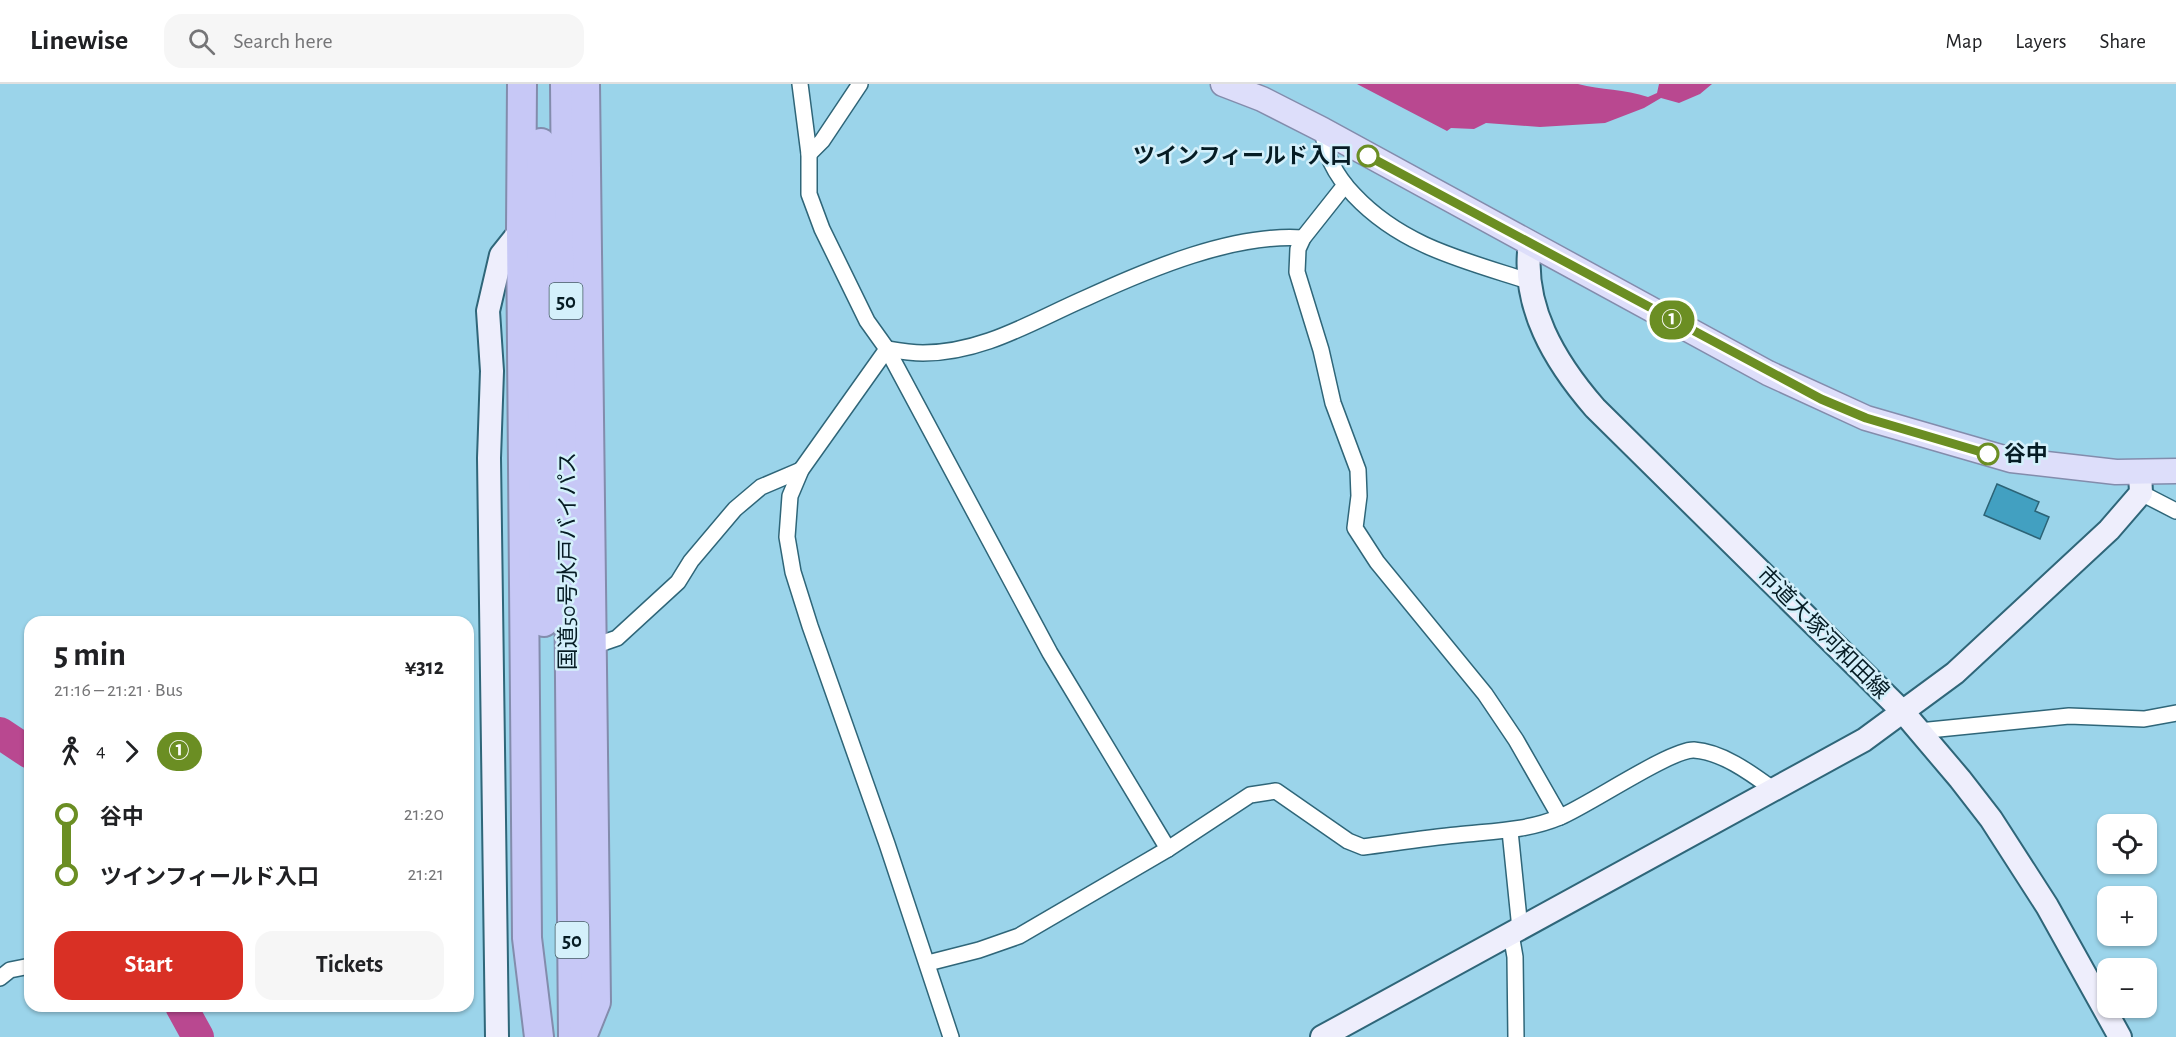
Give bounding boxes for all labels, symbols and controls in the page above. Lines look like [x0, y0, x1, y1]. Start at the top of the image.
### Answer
search box [164, 14, 584, 68]
icon: search [185, 25, 218, 58]
text: Linewise [30, 27, 128, 55]
text: Search here [233, 30, 333, 52]
text: Map [1946, 31, 1982, 52]
text: Layers [2015, 31, 2066, 52]
text: Share [2099, 31, 2146, 52]
place label: ツインフィールド入口 [1133, 145, 1352, 167]
marker: ツインフィールド入口 [1357, 145, 1379, 167]
road number: 50 [550, 283, 582, 319]
line badge: ① [1652, 300, 1692, 340]
text: ① [1662, 310, 1683, 331]
place label: 谷中 [2004, 442, 2048, 465]
marker: 谷中 [1977, 443, 1999, 465]
street label: 国道50号水戸バイパス [556, 452, 579, 670]
street label: 市道大塚河和田線 [1753, 562, 1894, 703]
text: 5 min [54, 639, 126, 672]
text: ¥312 [405, 656, 444, 678]
text: 21:16 – 21:21 · Bus [54, 680, 183, 700]
icon: walk [54, 735, 87, 768]
icon: forward [115, 735, 148, 768]
text: 4 [96, 741, 106, 761]
text: ① [169, 741, 190, 762]
text: 21:20 [404, 804, 444, 824]
text: 谷中 [100, 806, 144, 828]
map controls [2097, 814, 2157, 1018]
button: locate [2097, 814, 2157, 874]
text: 21:21 [407, 864, 444, 884]
text: ツインフィールド入口 [100, 866, 319, 888]
button: + [2097, 886, 2157, 946]
road number: 50 [556, 922, 588, 958]
button: Start [54, 931, 243, 1000]
button: Tickets [255, 931, 444, 1000]
button: − [2097, 958, 2157, 1018]

